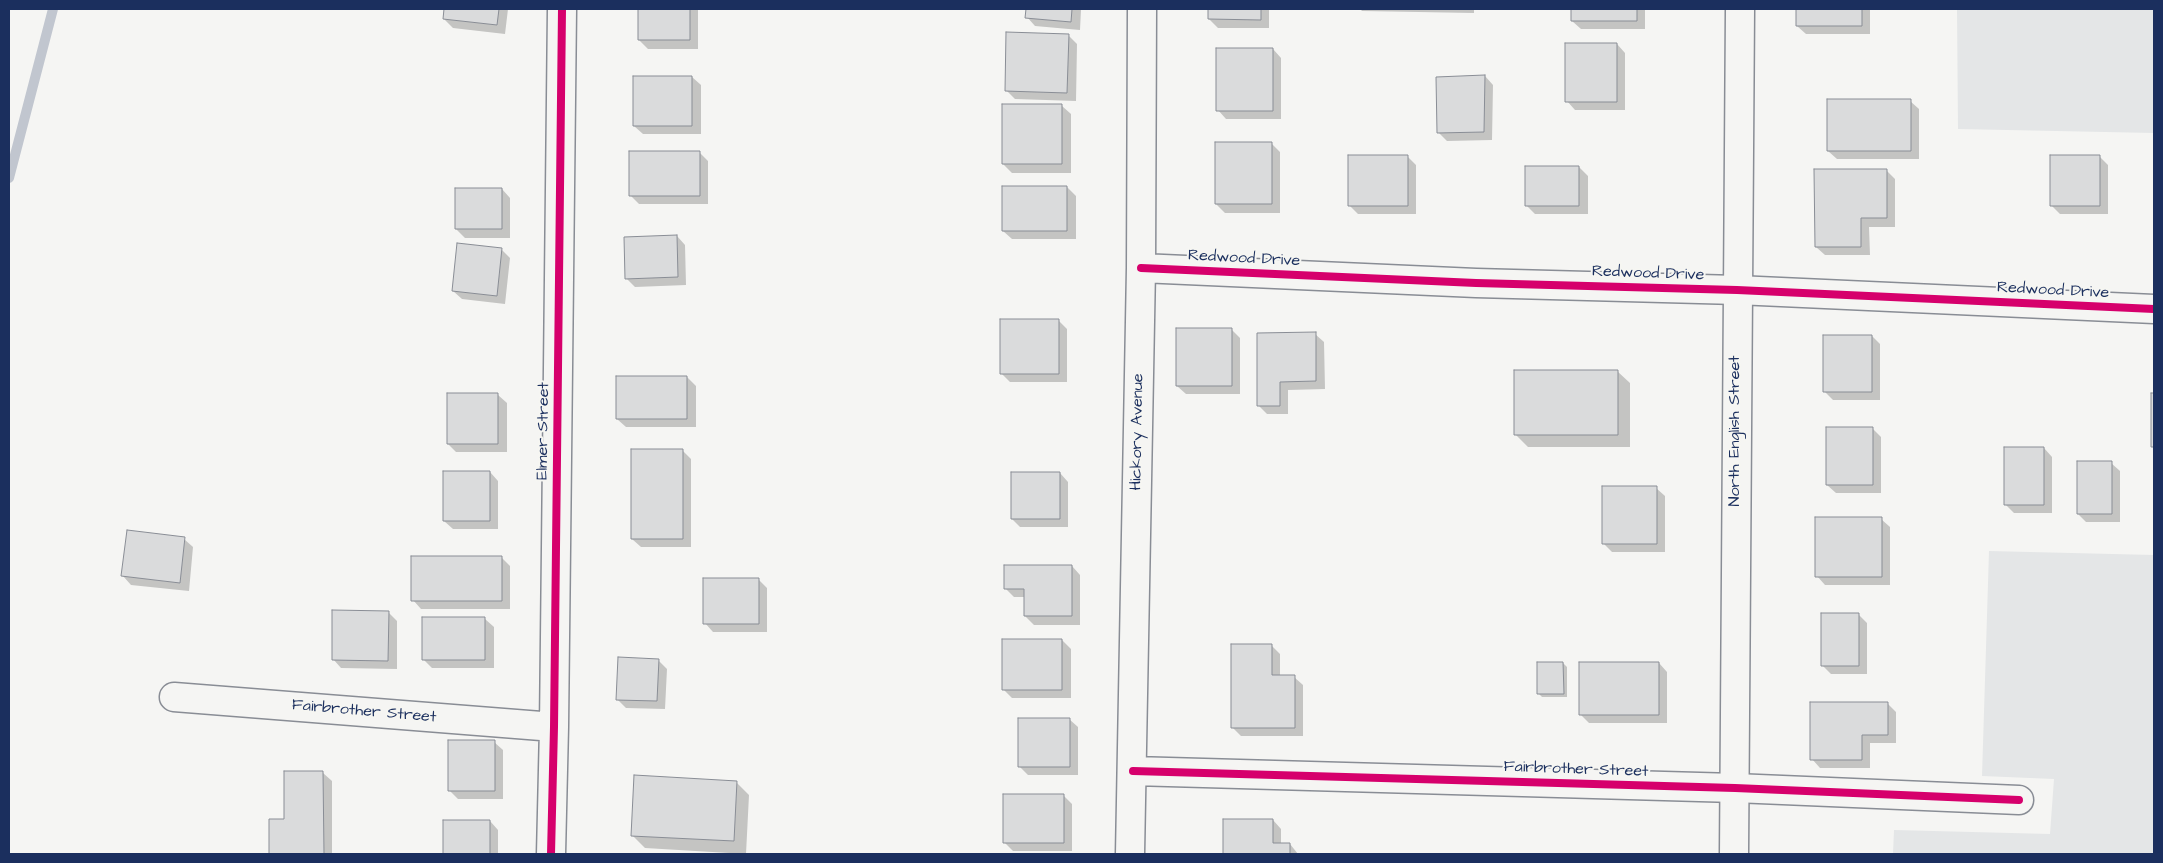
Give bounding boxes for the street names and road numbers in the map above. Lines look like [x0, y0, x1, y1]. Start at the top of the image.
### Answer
street label: Redwood Drive [1187, 246, 1301, 272]
street label: Redwood Drive [1592, 262, 1704, 286]
street label: Redwood Drive [1996, 278, 2110, 304]
street label: North English Street [1726, 355, 1746, 507]
street label: Hickory Avenue [1127, 373, 1149, 491]
street label: Elmer Street [534, 382, 554, 480]
street label: Fairbrother Street [291, 696, 437, 728]
street label: Fairbrother Street [1503, 758, 1649, 782]

